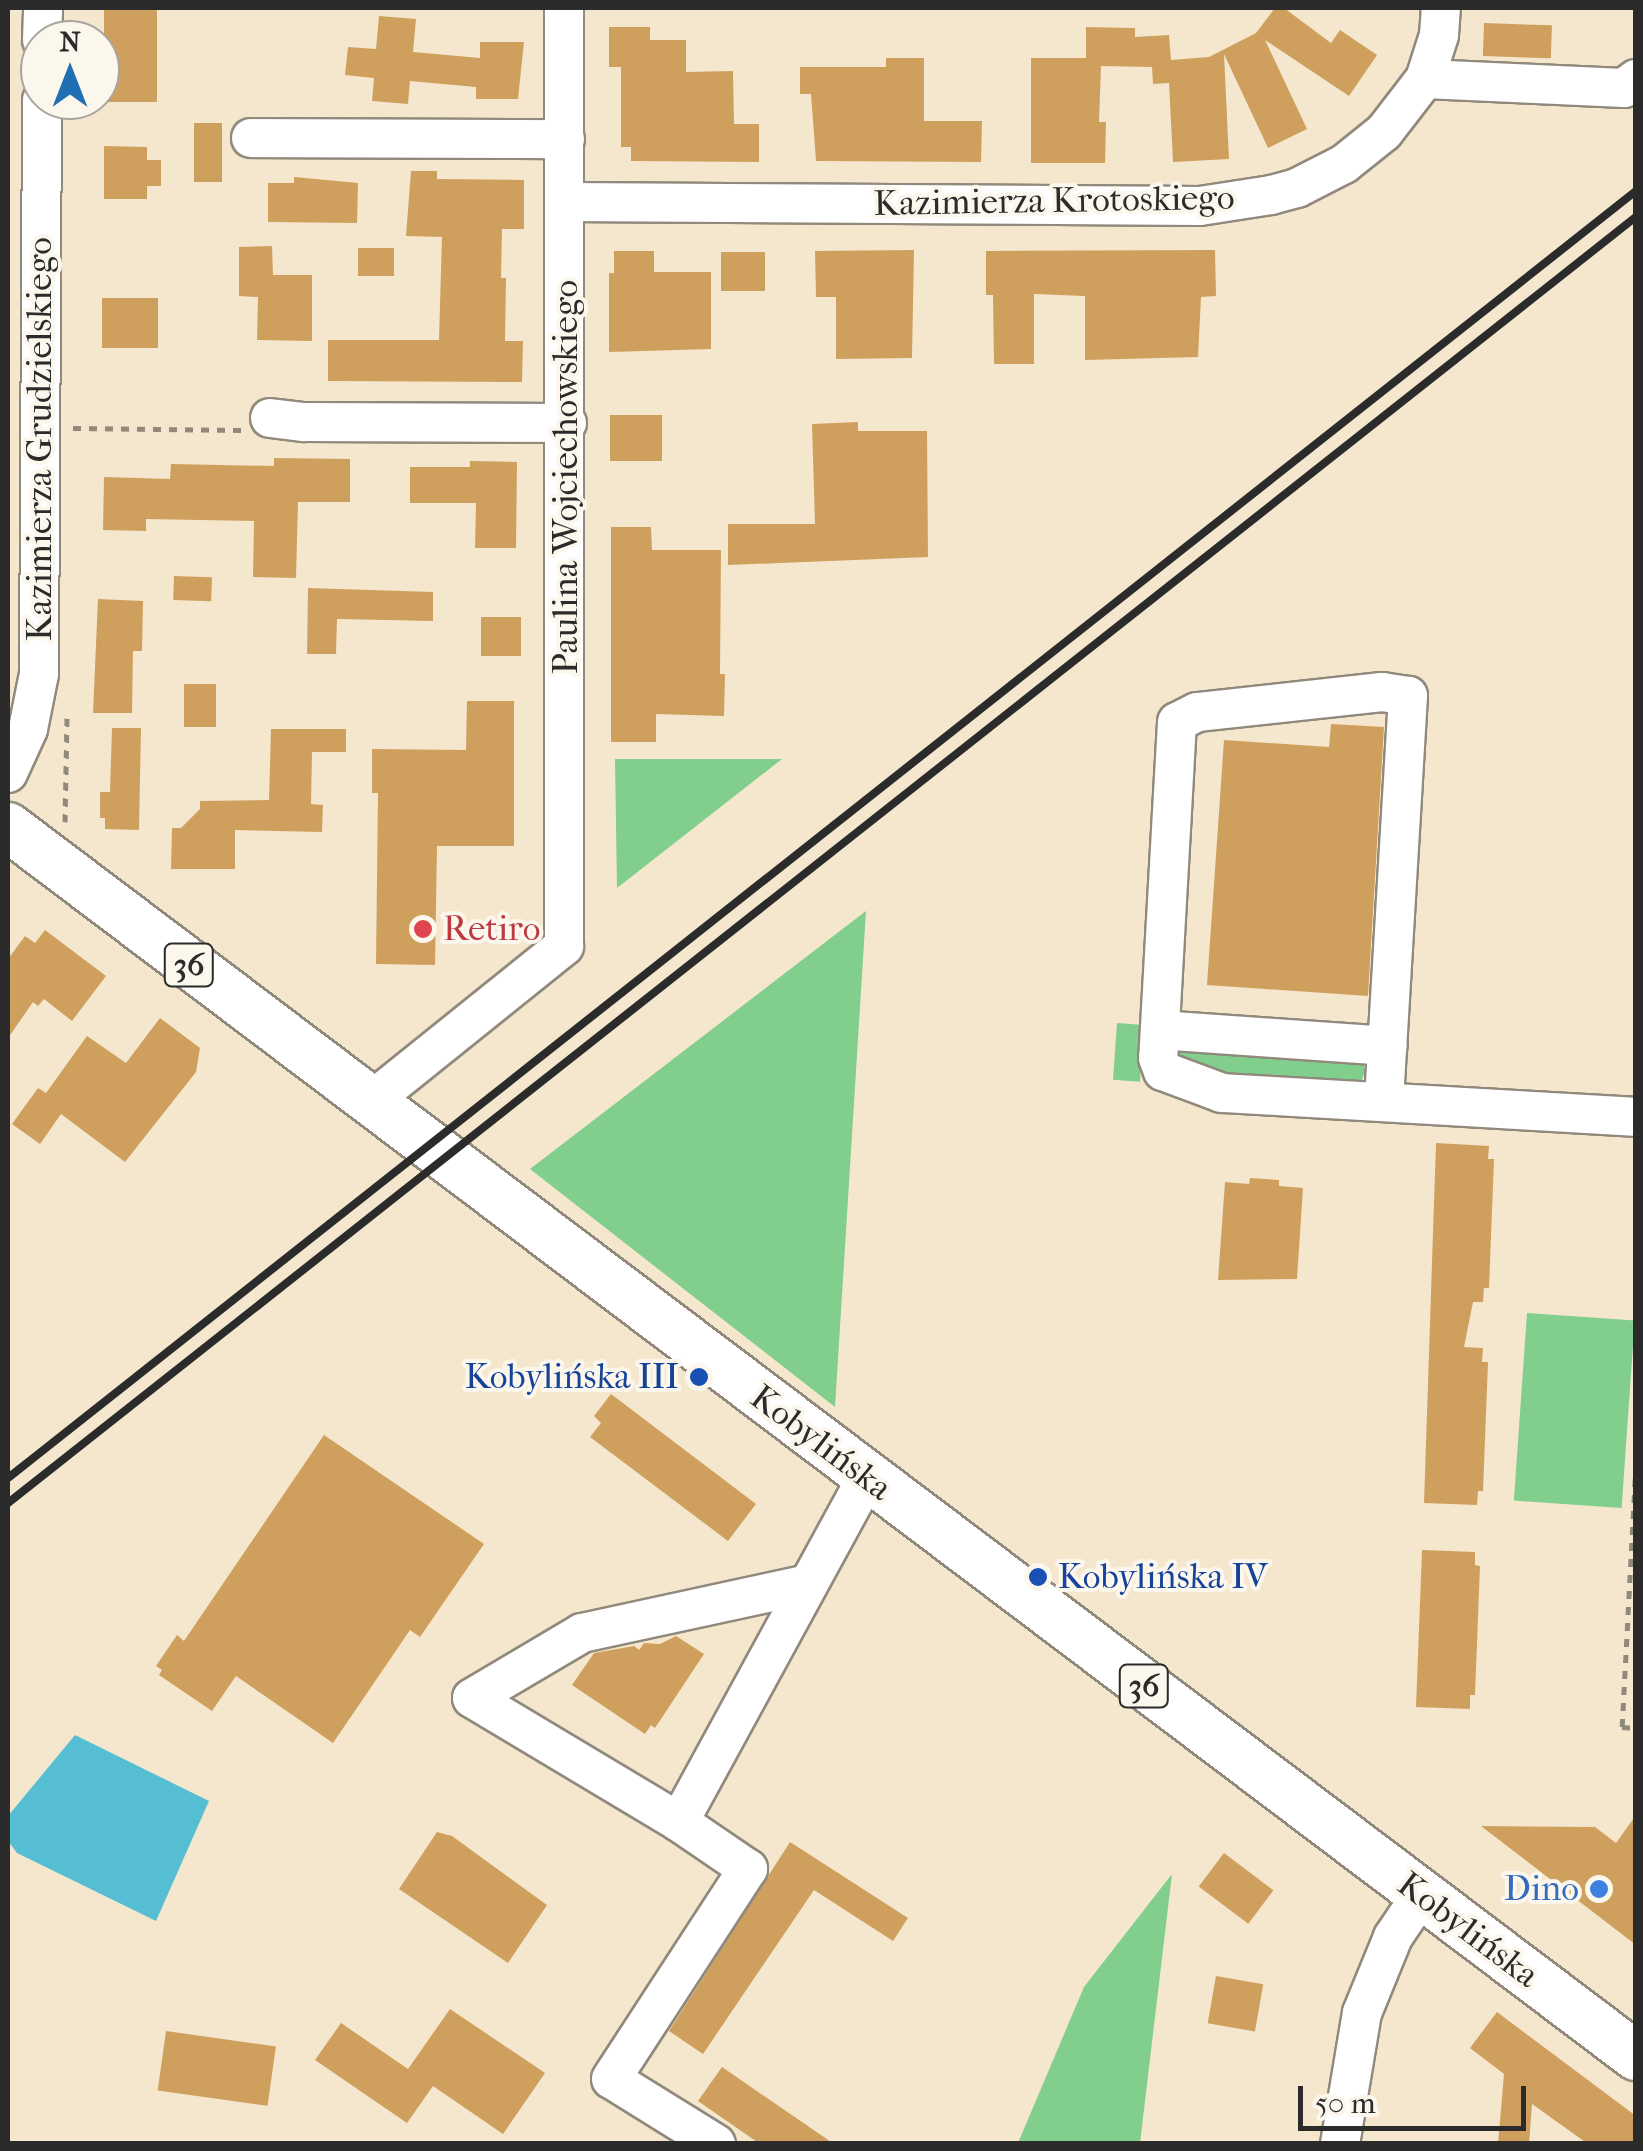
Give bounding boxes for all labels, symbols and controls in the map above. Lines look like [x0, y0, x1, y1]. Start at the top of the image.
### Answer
north arrow [20, 20, 120, 120]
text: N [59, 25, 81, 58]
street label: Kazimierza Krotoskiego [873, 177, 1235, 225]
street label: Kazimierza Grudzielskiego [19, 237, 61, 641]
street label: Paulina Wojciechowskiego [545, 280, 587, 674]
place label: Retiro [443, 908, 540, 950]
marker: Retiro [412, 918, 434, 940]
road number: 36 [162, 938, 216, 992]
place label: Kobylińska III [465, 1356, 679, 1398]
marker: Kobylińska III [688, 1366, 710, 1388]
street label: Kobylińska [742, 1376, 900, 1510]
place label: Kobylińska IV [1058, 1556, 1268, 1598]
marker: Kobylińska IV [1027, 1566, 1049, 1588]
road number: 36 [1116, 1659, 1172, 1713]
street label: Kobylińska [1389, 1863, 1547, 1997]
place label: Dino [1504, 1868, 1579, 1910]
marker: Dino [1588, 1878, 1610, 1900]
scale bar [1303, 2066, 1530, 2128]
text: 50 m [1315, 2086, 1376, 2121]

